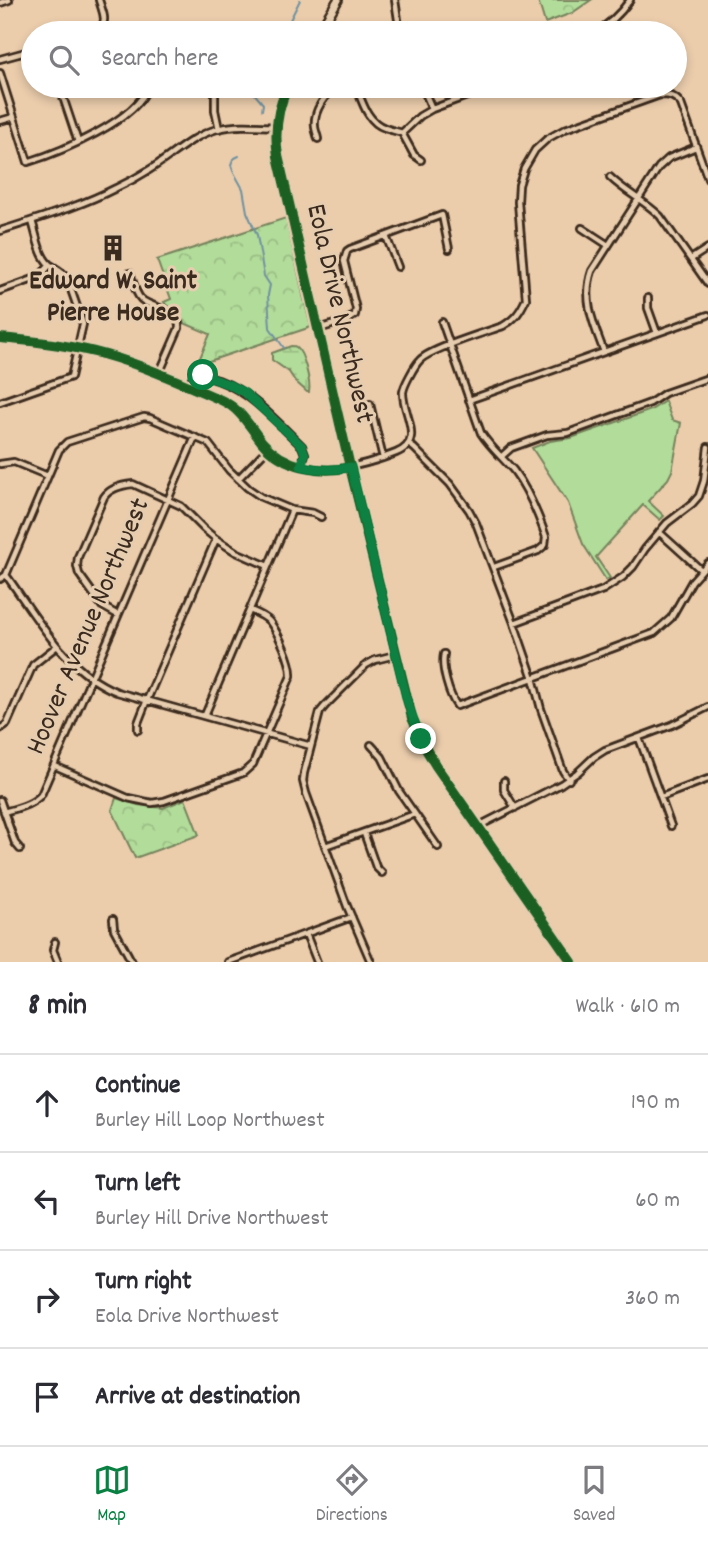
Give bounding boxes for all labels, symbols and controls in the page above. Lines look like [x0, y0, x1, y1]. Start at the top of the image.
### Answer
search box [21, 21, 687, 98]
icon: search [45, 41, 83, 79]
text: Search here [101, 41, 219, 78]
street label: Eola Drive Northwest [293, 200, 383, 428]
building icon: Edward W. Saint Pierre House [98, 233, 128, 263]
place label: Edward W. Saint Pierre House [29, 263, 198, 335]
route start [187, 359, 218, 390]
street label: Hoover Avenue Northwest [18, 492, 162, 762]
route end [405, 723, 436, 754]
text: 8 min [28, 986, 87, 1029]
text: Walk · 610 m [575, 991, 680, 1024]
text: Continue [95, 1068, 180, 1105]
icon: ahead [28, 1084, 66, 1122]
text: 190 m [631, 1087, 680, 1120]
text: Burley Hill Loop Northwest [95, 1105, 325, 1138]
text: Turn left [95, 1166, 181, 1203]
icon: left [28, 1182, 66, 1220]
text: 60 m [635, 1185, 680, 1218]
text: Burley Hill Drive Northwest [95, 1203, 329, 1236]
text: Turn right [95, 1264, 192, 1301]
icon: right [28, 1280, 66, 1318]
text: 360 m [625, 1283, 680, 1316]
text: Eola Drive Northwest [95, 1301, 279, 1334]
icon: arrive [28, 1378, 66, 1416]
text: Arrive at destination [95, 1379, 300, 1416]
tab: Map [93, 1461, 131, 1530]
tab: Directions [316, 1461, 388, 1530]
tab: Saved [573, 1461, 615, 1530]

